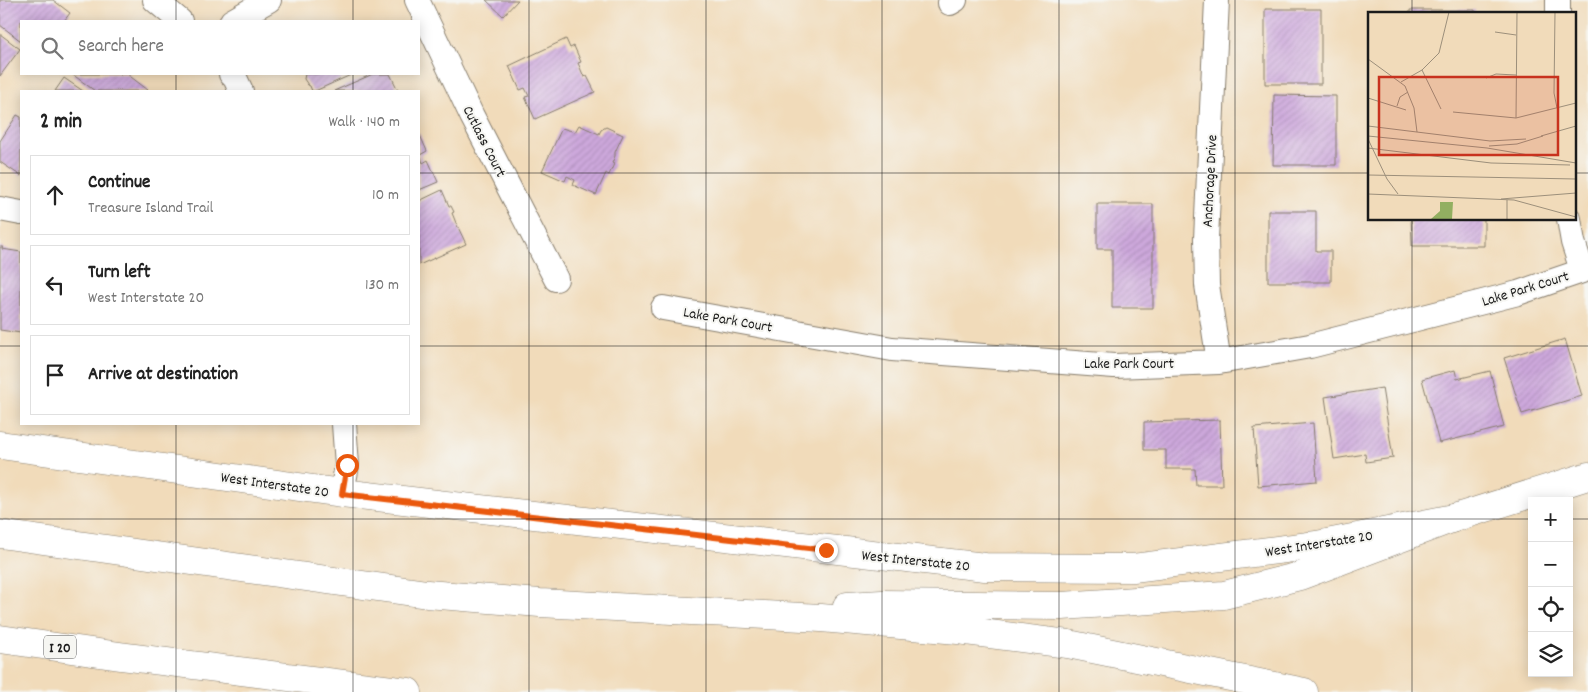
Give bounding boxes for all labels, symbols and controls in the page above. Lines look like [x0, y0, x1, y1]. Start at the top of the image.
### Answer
inset map [1368, 12, 1576, 220]
search box [20, 20, 420, 75]
icon: search [38, 34, 66, 62]
text: Search here [78, 34, 164, 61]
street label: Cutlass Court [456, 102, 511, 182]
text: 2 min [40, 108, 82, 138]
text: Walk · 140 m [328, 111, 400, 134]
street label: Anchorage Drive [1198, 134, 1224, 228]
text: Continue [88, 170, 150, 197]
icon: ahead [41, 181, 69, 209]
text: 10 m [372, 184, 399, 207]
text: Treasure Island Trail [88, 197, 213, 220]
text: Turn left [88, 260, 151, 287]
street label: Lake Park Court [1479, 266, 1572, 314]
icon: left [41, 271, 69, 299]
text: 130 m [365, 274, 399, 297]
text: West Interstate 20 [88, 287, 204, 310]
street label: Lake Park Court [681, 302, 774, 340]
street label: Lake Park Court [1084, 354, 1174, 376]
icon: arrive [41, 361, 69, 389]
text: Arrive at destination [88, 362, 238, 389]
route start [336, 454, 359, 477]
street label: West Interstate 20 [219, 468, 330, 504]
map controls [1528, 497, 1573, 677]
button: + [1528, 497, 1573, 542]
street label: West Interstate 20 [1264, 526, 1375, 564]
route end [815, 539, 838, 562]
button: − [1528, 542, 1573, 587]
street label: West Interstate 20 [860, 545, 971, 579]
button: locate [1528, 587, 1573, 632]
button: layers [1528, 632, 1573, 677]
road number: I 20 [44, 636, 76, 659]

